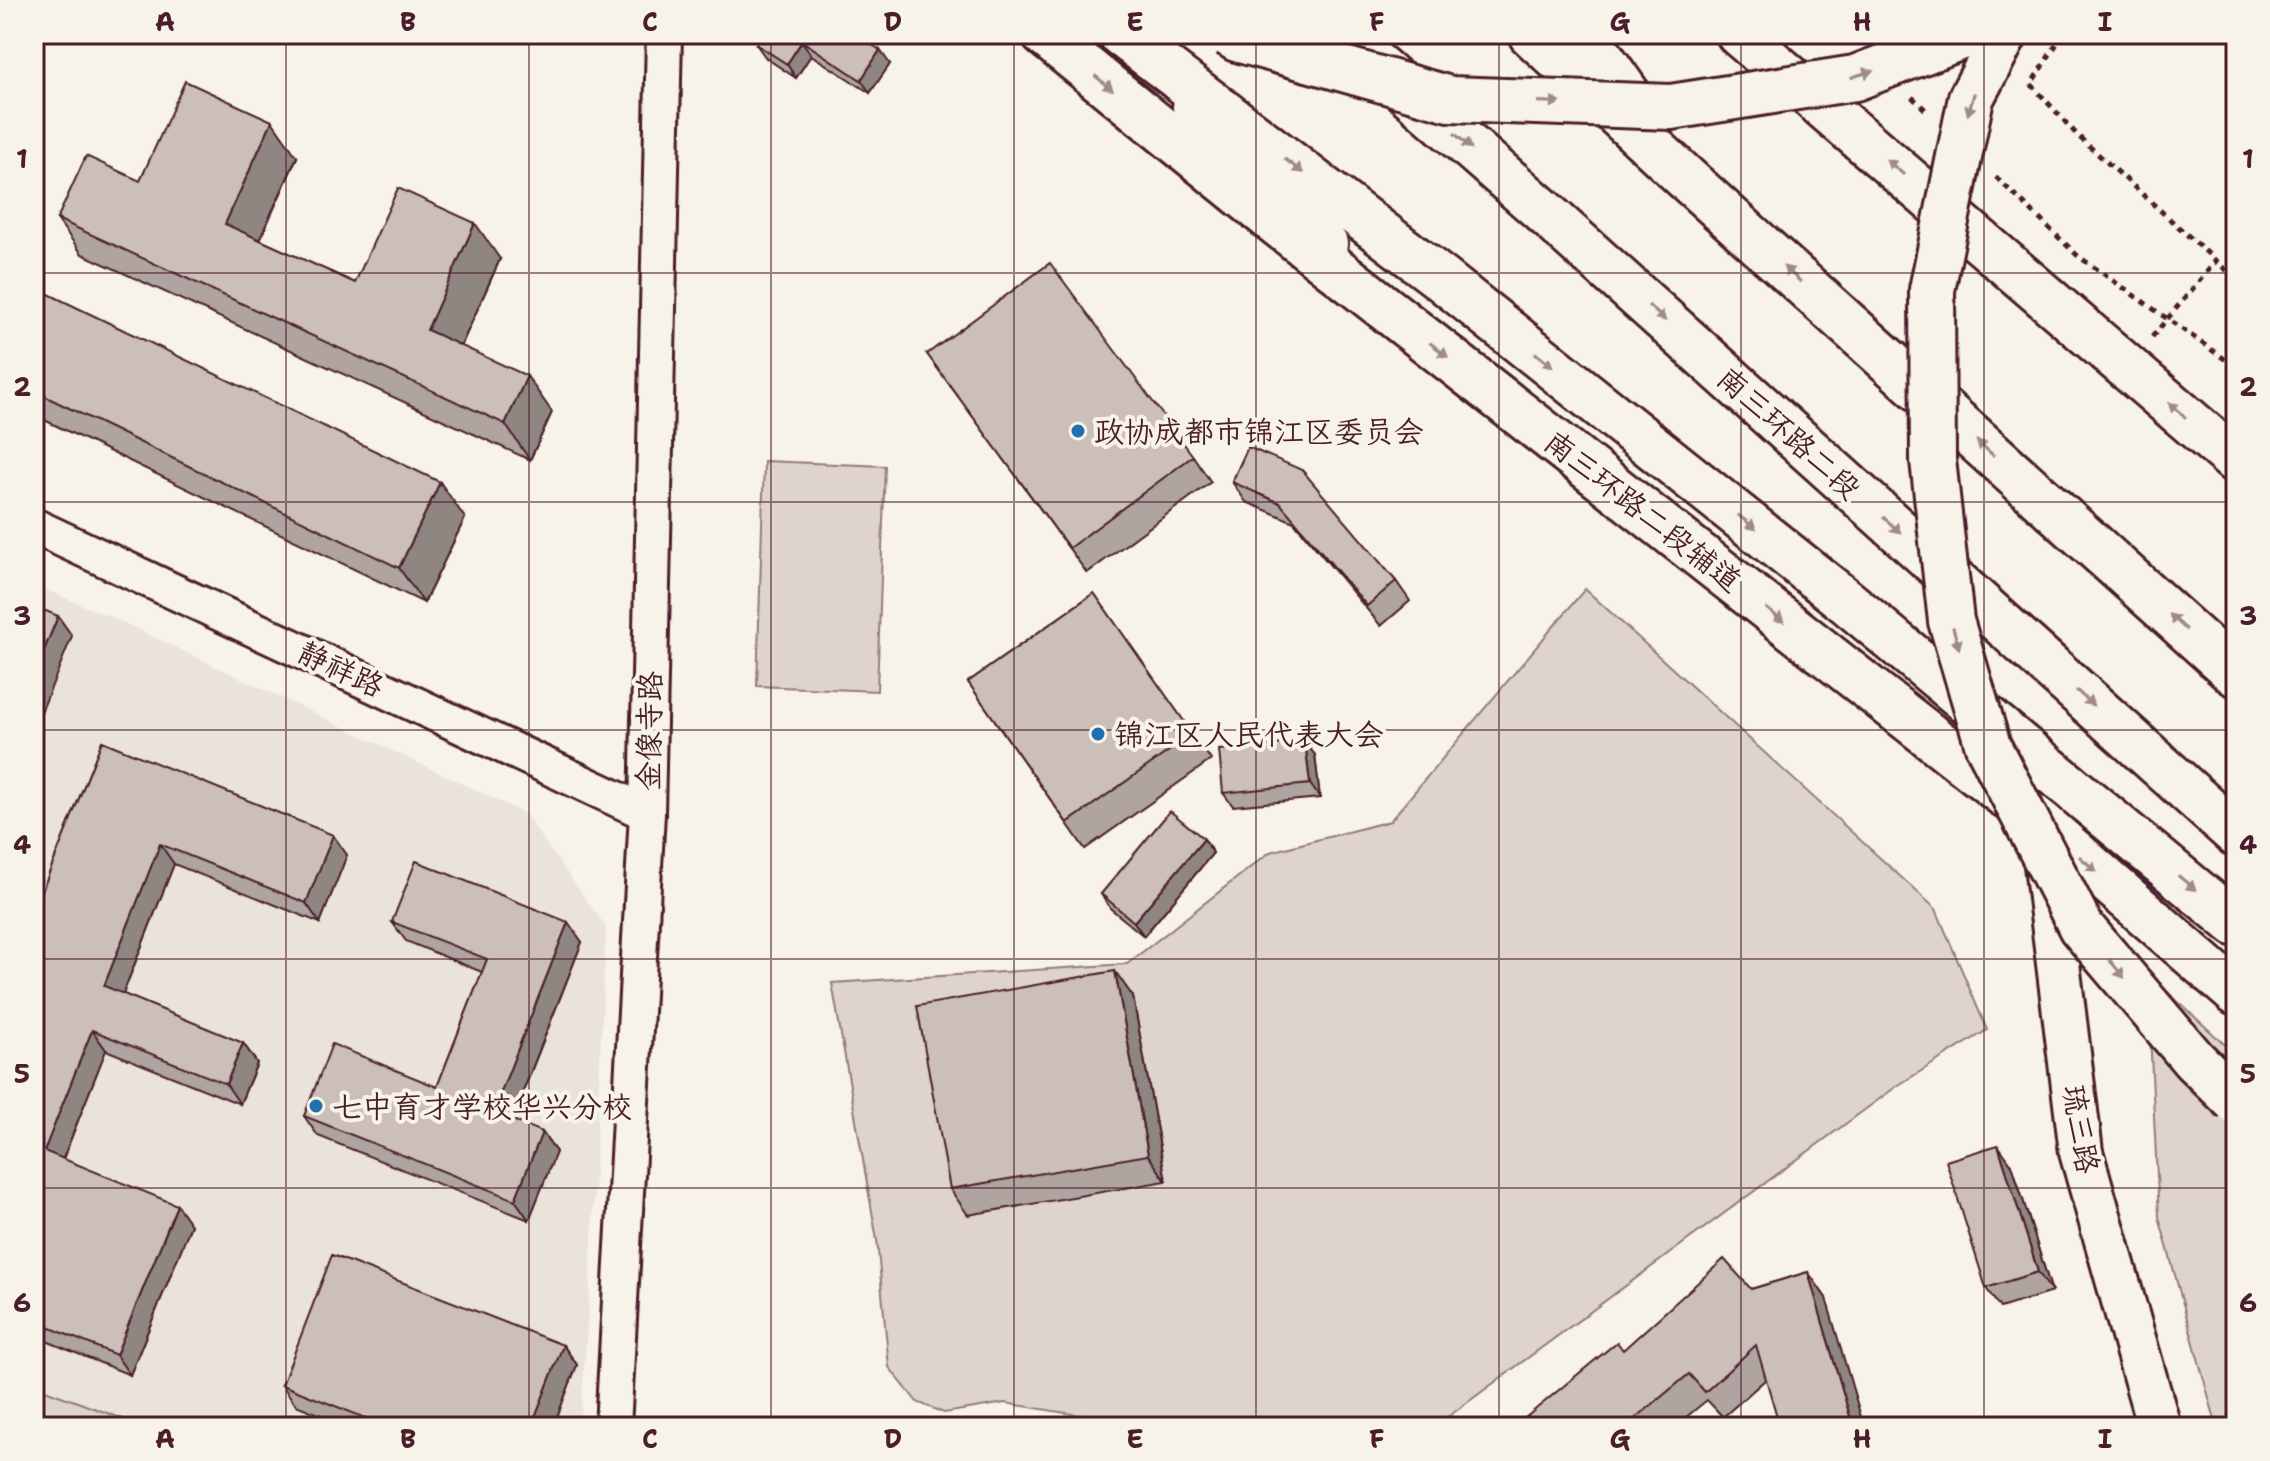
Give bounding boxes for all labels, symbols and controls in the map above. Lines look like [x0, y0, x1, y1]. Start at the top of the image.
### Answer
text: A [155, 4, 175, 39]
text: B [400, 4, 416, 39]
text: C [642, 4, 658, 39]
text: D [884, 4, 902, 39]
text: E [1126, 4, 1144, 39]
text: F [1369, 4, 1385, 39]
text: G [1610, 4, 1631, 39]
text: H [1853, 4, 1871, 39]
text: I [2098, 4, 2112, 39]
one-way arrow [1851, 68, 1875, 80]
one-way arrow [1094, 74, 1114, 91]
one-way arrow [1964, 92, 1977, 116]
one-way arrow [1537, 96, 1562, 109]
one-way arrow [1453, 131, 1472, 149]
text: 1 [16, 141, 28, 176]
text: 1 [2242, 141, 2254, 176]
one-way arrow [1284, 158, 1304, 174]
one-way arrow [1886, 159, 1906, 176]
one-way arrow [1782, 265, 1802, 283]
one-way arrow [1647, 304, 1666, 322]
one-way arrow [1428, 342, 1449, 358]
one-way arrow [1534, 351, 1554, 368]
street label: 南三环路二段 [1708, 358, 1870, 508]
text: 2 [13, 369, 31, 404]
text: 2 [2239, 369, 2257, 404]
one-way arrow [2167, 402, 2187, 420]
place label: 政协成都市锦江区委员会 [1094, 411, 1424, 452]
street label: 南三环路二段辅道 [1536, 421, 1750, 601]
marker: 政协成都市锦江区委员会 [1069, 422, 1087, 440]
one-way arrow [1975, 439, 1995, 457]
one-way arrow [1737, 513, 1757, 530]
one-way arrow [1882, 515, 1901, 533]
text: 3 [13, 598, 31, 633]
text: 3 [2239, 598, 2257, 633]
one-way arrow [1765, 606, 1785, 622]
one-way arrow [2169, 614, 2188, 632]
one-way arrow [1950, 626, 1963, 650]
street label: 静祥路 [292, 631, 390, 707]
street label: 金像寺路 [627, 671, 671, 791]
one-way arrow [2076, 689, 2095, 707]
place label: 锦江区人民代表大会 [1114, 714, 1384, 755]
marker: 锦江区人民代表大会 [1089, 725, 1107, 743]
text: 4 [13, 827, 31, 862]
text: 4 [2239, 827, 2257, 862]
one-way arrow [2078, 855, 2098, 872]
one-way arrow [2177, 875, 2198, 892]
one-way arrow [2108, 959, 2125, 979]
text: 5 [14, 1056, 30, 1091]
text: 5 [2240, 1056, 2256, 1091]
street label: 琉三路 [2053, 1081, 2109, 1177]
place label: 七中育才学校华兴分校 [332, 1086, 632, 1127]
marker: 七中育才学校华兴分校 [307, 1097, 325, 1115]
text: 6 [13, 1285, 31, 1320]
text: 6 [2239, 1285, 2257, 1320]
text: A [155, 1421, 175, 1456]
text: B [400, 1421, 416, 1456]
text: C [642, 1421, 658, 1456]
text: D [884, 1421, 902, 1456]
text: E [1126, 1421, 1144, 1456]
text: F [1369, 1421, 1385, 1456]
text: G [1610, 1421, 1631, 1456]
text: H [1853, 1421, 1871, 1456]
text: I [2098, 1421, 2112, 1456]

